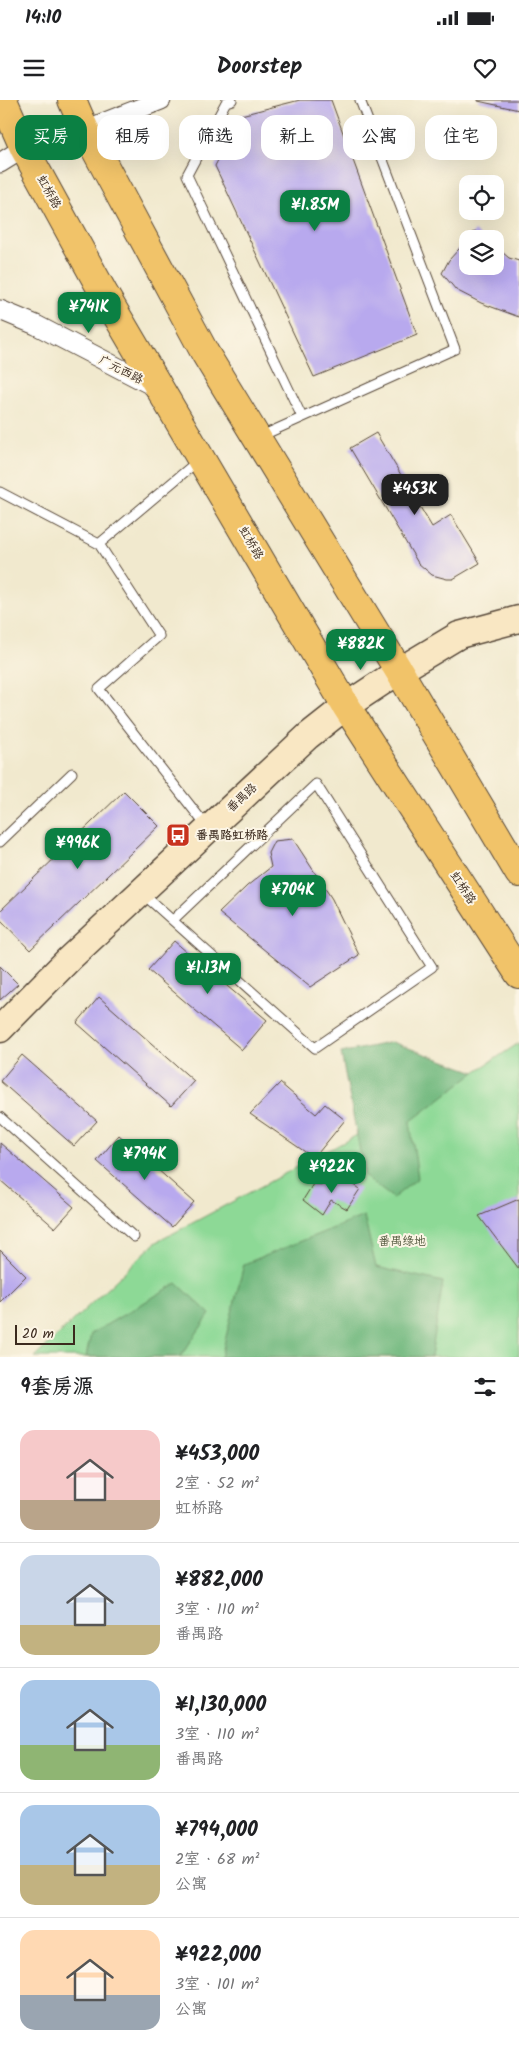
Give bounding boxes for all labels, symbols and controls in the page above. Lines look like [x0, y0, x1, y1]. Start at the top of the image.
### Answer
text: 14:10 [25, 3, 61, 33]
text: Doorstep [217, 50, 302, 85]
icon: menu [20, 54, 48, 82]
icon: heart [471, 54, 499, 82]
chip: 买房 [15, 115, 87, 160]
chip: 租房 [97, 115, 169, 160]
chip: 筛选 [179, 115, 251, 160]
chip: 新上 [261, 115, 333, 160]
chip: 公寓 [343, 115, 415, 160]
chip: 住宅 [425, 115, 497, 160]
street label: 虹桥路 [32, 172, 66, 212]
map controls [459, 175, 504, 275]
button: locate [459, 175, 504, 220]
pin: ¥1.85M [274, 190, 356, 232]
text: ¥1.85M [291, 193, 339, 218]
button: layers [459, 230, 504, 275]
pin: ¥741K [54, 292, 124, 334]
text: ¥741K [69, 295, 109, 320]
street label: 广元西路 [95, 351, 147, 389]
pin: ¥453K [380, 474, 450, 516]
text: ¥453K [392, 477, 438, 502]
street label: 虹桥路 [234, 523, 268, 563]
pin: ¥882K [326, 628, 396, 671]
text: ¥882K [337, 632, 385, 657]
street label: 番禺路 [222, 779, 262, 817]
bus stop icon: 番禺路虹桥路 [165, 822, 191, 848]
place label: 番禺路虹桥路 [196, 826, 268, 845]
pin: ¥996K [43, 828, 113, 870]
text: ¥996K [56, 831, 100, 856]
street label: 虹桥路 [445, 868, 481, 908]
pin: ¥704K [258, 874, 328, 917]
text: ¥704K [271, 878, 315, 903]
pin: ¥1.13M [167, 952, 249, 995]
text: ¥1.13M [186, 956, 230, 981]
pin: ¥794K [110, 1138, 180, 1181]
text: ¥794K [123, 1142, 167, 1167]
pin: ¥922K [297, 1152, 367, 1194]
text: ¥922K [309, 1155, 355, 1180]
park label: 番禺绿地 [378, 1232, 426, 1251]
scale bar [15, 1322, 75, 1345]
text: 20 m [22, 1323, 54, 1345]
text: 9套房源 [20, 1371, 94, 1404]
icon: filters [471, 1373, 499, 1401]
text: ¥453,000 [175, 1438, 259, 1471]
icon: home [60, 1450, 120, 1510]
text: 2室 · 52 m² [175, 1471, 259, 1496]
text: 虹桥路 [175, 1496, 223, 1521]
text: ¥882,000 [175, 1564, 263, 1597]
icon: home [60, 1575, 120, 1635]
text: 3室 · 110 m² [175, 1597, 259, 1622]
text: 番禺路 [175, 1622, 223, 1647]
text: ¥1,130,000 [175, 1689, 266, 1722]
icon: home [60, 1700, 120, 1760]
text: 3室 · 110 m² [175, 1722, 259, 1747]
text: 番禺路 [175, 1747, 223, 1772]
text: ¥794,000 [175, 1814, 258, 1847]
icon: home [60, 1825, 120, 1885]
text: 2室 · 68 m² [175, 1847, 260, 1872]
text: 公寓 [175, 1872, 207, 1897]
text: ¥922,000 [175, 1939, 261, 1972]
icon: home [60, 1950, 120, 2010]
text: 3室 · 101 m² [175, 1972, 259, 1997]
text: 公寓 [175, 1997, 207, 2022]

